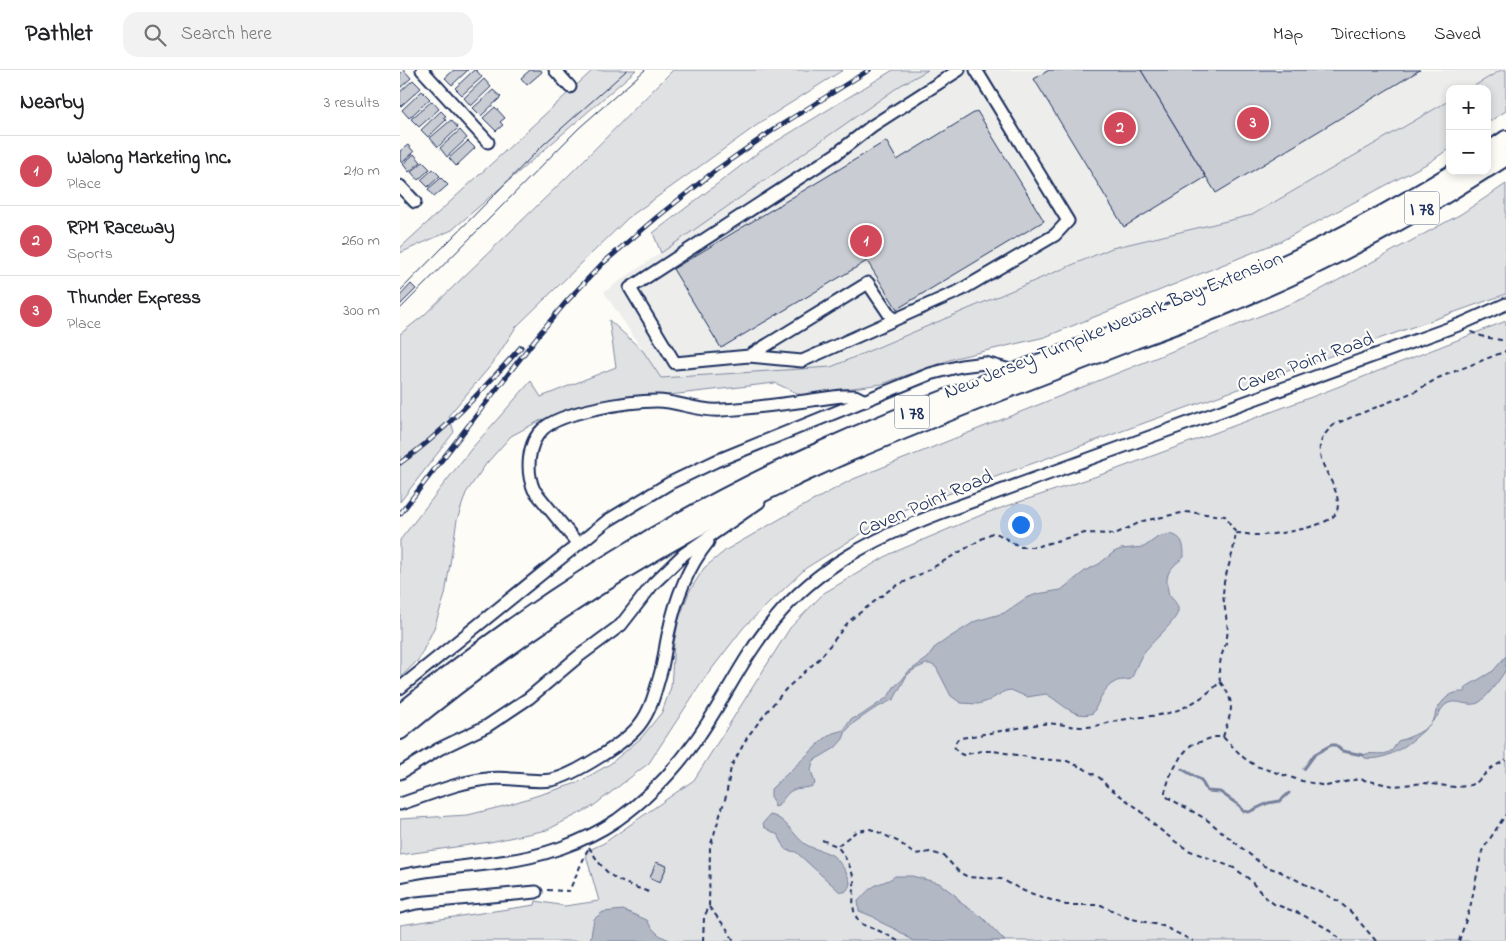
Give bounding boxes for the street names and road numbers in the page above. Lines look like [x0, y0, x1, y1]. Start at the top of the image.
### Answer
road number: I 78 [1404, 192, 1440, 224]
street label: New Jersey Turnpike Newark Bay Extension [940, 245, 1288, 408]
street label: Caven Point Road [1234, 325, 1378, 401]
road number: I 78 [894, 396, 930, 428]
street label: Caven Point Road [854, 463, 998, 546]

